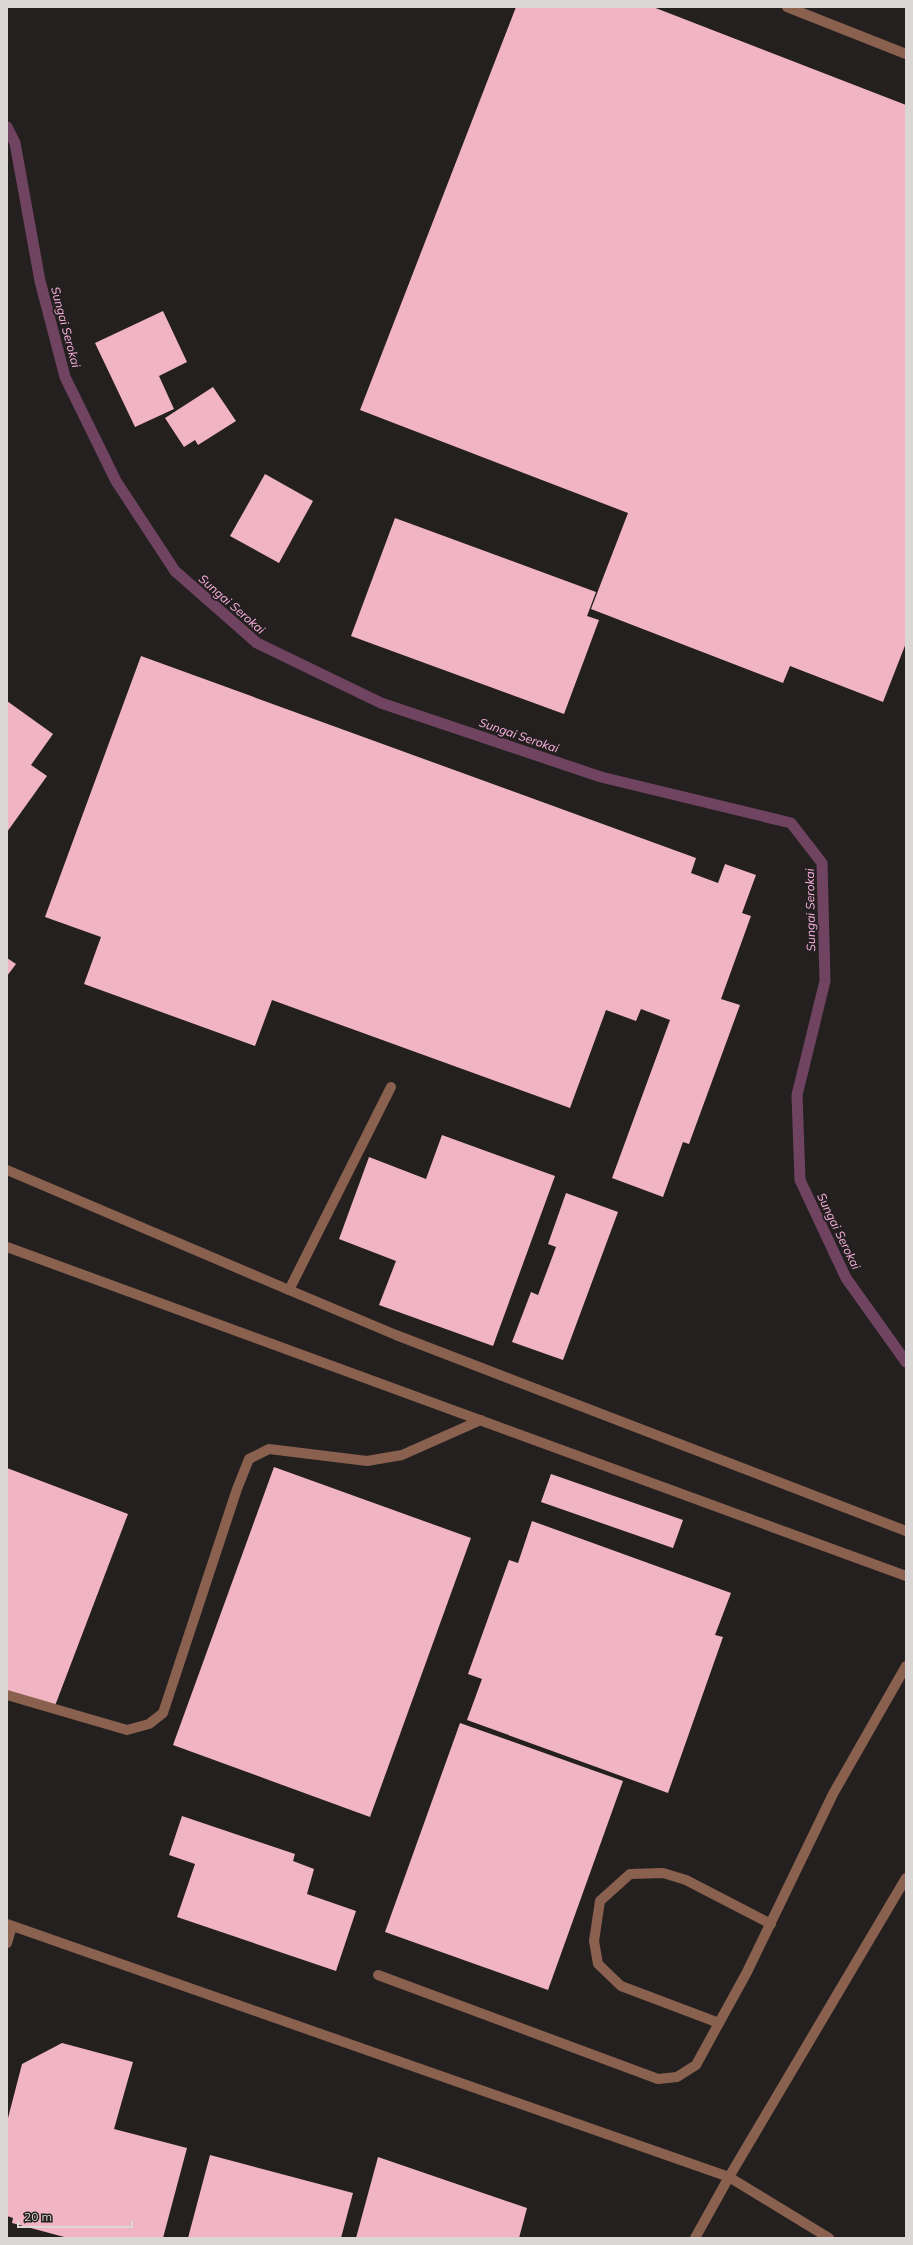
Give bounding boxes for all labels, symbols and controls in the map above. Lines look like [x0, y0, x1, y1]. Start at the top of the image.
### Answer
water label: Sungai Serokai [48, 285, 84, 369]
water label: Sungai Serokai [196, 571, 268, 637]
water label: Sungai Serokai [477, 714, 561, 756]
water label: Sungai Serokai [802, 868, 818, 952]
water label: Sungai Serokai [814, 1190, 864, 1272]
scale bar [18, 2203, 132, 2229]
text: 20 m [24, 2209, 52, 2224]

